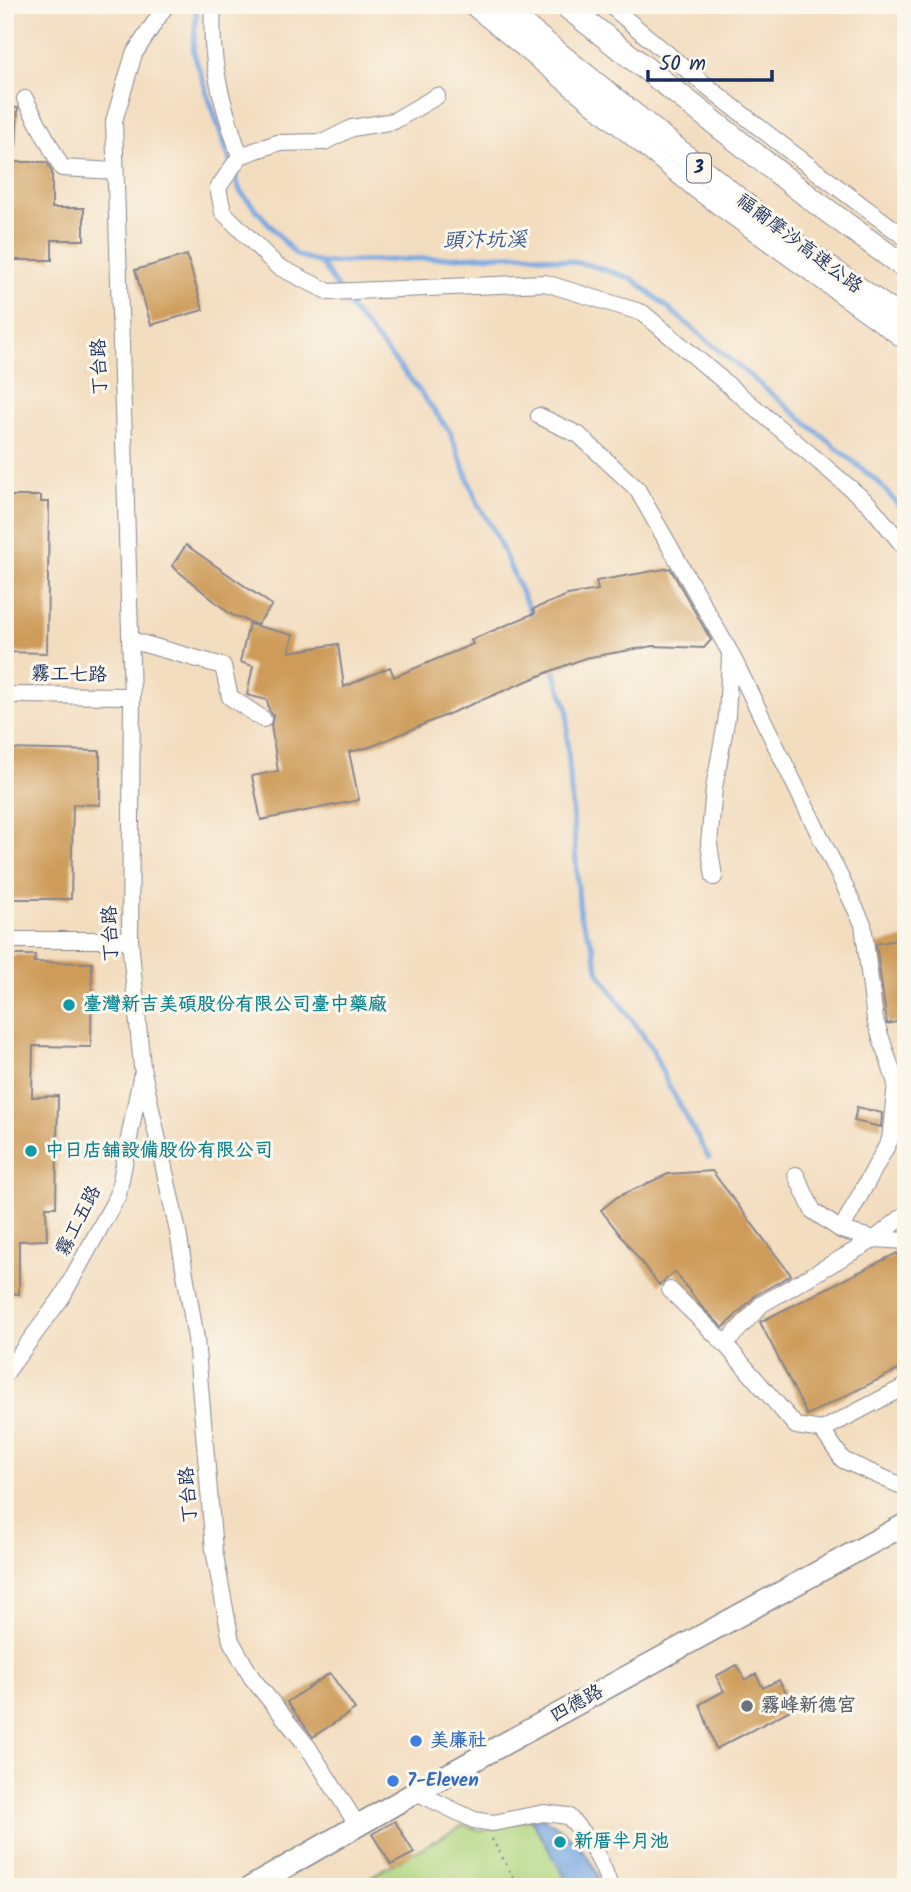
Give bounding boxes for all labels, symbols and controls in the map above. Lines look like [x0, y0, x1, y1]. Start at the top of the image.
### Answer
scale bar [648, 38, 773, 82]
text: 50 m [659, 48, 706, 81]
road number: 3 [687, 154, 711, 182]
street label: 福爾摩沙高速公路 [729, 186, 869, 302]
water label: 頭汴坑溪 [443, 224, 528, 258]
street label: 丁台路 [84, 338, 116, 396]
street label: 霧工七路 [31, 659, 107, 691]
street label: 丁台路 [95, 905, 127, 963]
place label: 臺灣新吉美碩股份有限公司臺中藥廠 [83, 990, 387, 1020]
marker: 臺灣新吉美碩股份有限公司臺中藥廠 [61, 997, 77, 1013]
place label: 中日店舖設備股份有限公司 [45, 1136, 273, 1166]
marker: 中日店舖設備股份有限公司 [23, 1143, 39, 1159]
street label: 霧工五路 [48, 1180, 110, 1262]
street label: 丁台路 [172, 1466, 206, 1524]
street label: 四德路 [545, 1677, 609, 1731]
place label: 霧峰新德宮 [761, 1691, 856, 1721]
marker: 霧峰新德宮 [739, 1698, 755, 1714]
place label: 美廉社 [430, 1726, 487, 1756]
marker: 美廉社 [408, 1733, 424, 1749]
place label: 7-Eleven [407, 1766, 479, 1796]
marker: 7-Eleven [385, 1773, 401, 1789]
place label: 新厝半月池 [574, 1827, 669, 1857]
marker: 新厝半月池 [552, 1834, 568, 1850]

